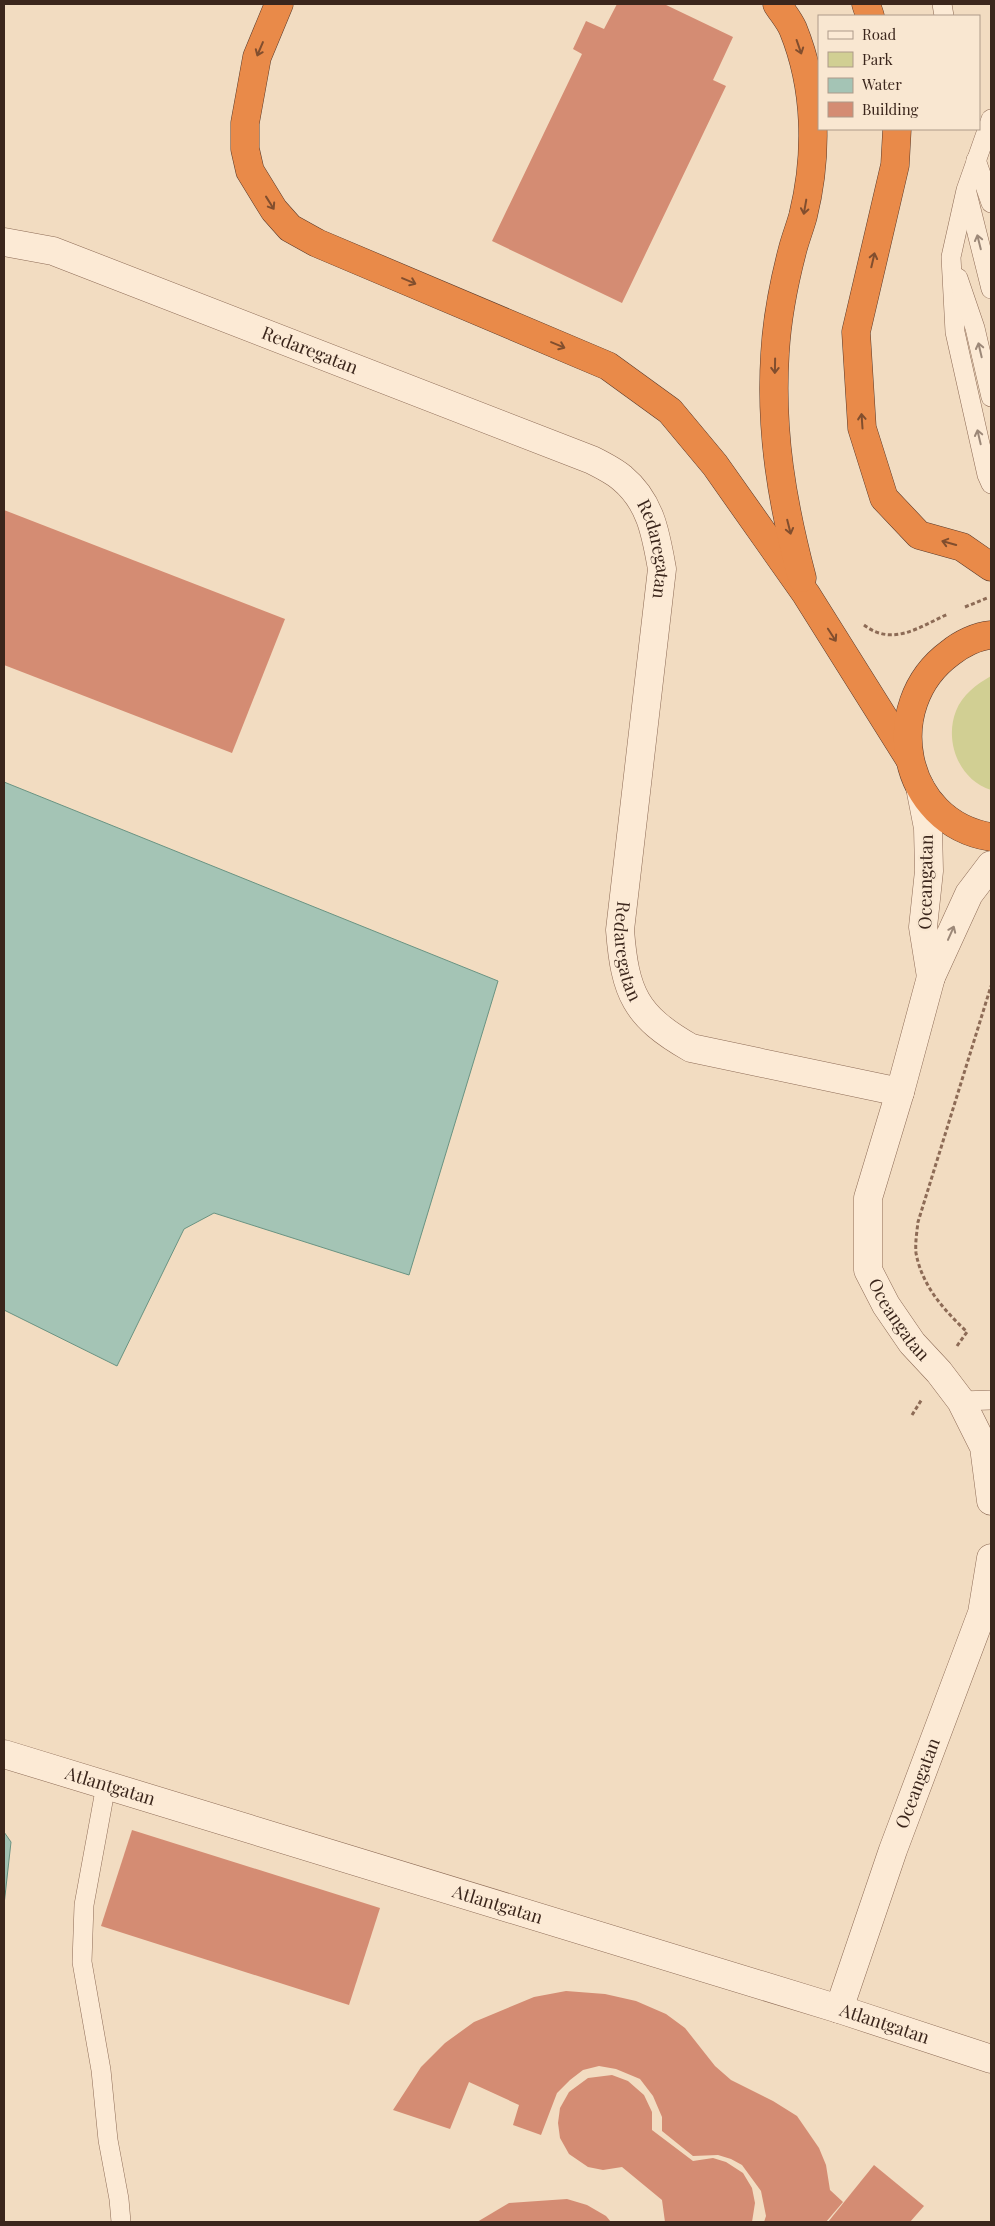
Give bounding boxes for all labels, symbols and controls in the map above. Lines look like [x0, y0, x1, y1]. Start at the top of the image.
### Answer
legend [818, 15, 980, 130]
text: Road [862, 24, 896, 44]
one-way arrow [794, 39, 804, 55]
one-way arrow [255, 41, 265, 56]
text: Park [862, 49, 894, 69]
text: Water [861, 74, 902, 94]
text: Building [862, 99, 919, 119]
one-way arrow [265, 196, 275, 210]
one-way arrow [799, 199, 809, 215]
one-way arrow [974, 234, 984, 250]
one-way arrow [869, 253, 878, 269]
one-way arrow [401, 277, 416, 287]
street label: Redaregatan [258, 320, 362, 379]
one-way arrow [550, 340, 565, 350]
one-way arrow [975, 342, 984, 358]
one-way arrow [770, 358, 780, 374]
one-way arrow [857, 413, 866, 429]
one-way arrow [973, 429, 983, 445]
street label: Redaregatan [632, 495, 675, 600]
one-way arrow [785, 519, 794, 535]
one-way arrow [942, 538, 958, 548]
one-way arrow [827, 627, 837, 641]
street label: Oceangatan [912, 834, 938, 930]
street label: Redaregatan [609, 900, 648, 1005]
one-way arrow [947, 926, 956, 941]
street label: Oceangatan [863, 1274, 936, 1366]
street label: Oceangatan [889, 1734, 945, 1832]
street label: Atlantgatan [62, 1760, 159, 1811]
street label: Atlantgatan [449, 1878, 546, 1929]
street label: Atlantgatan [836, 1997, 933, 2049]

